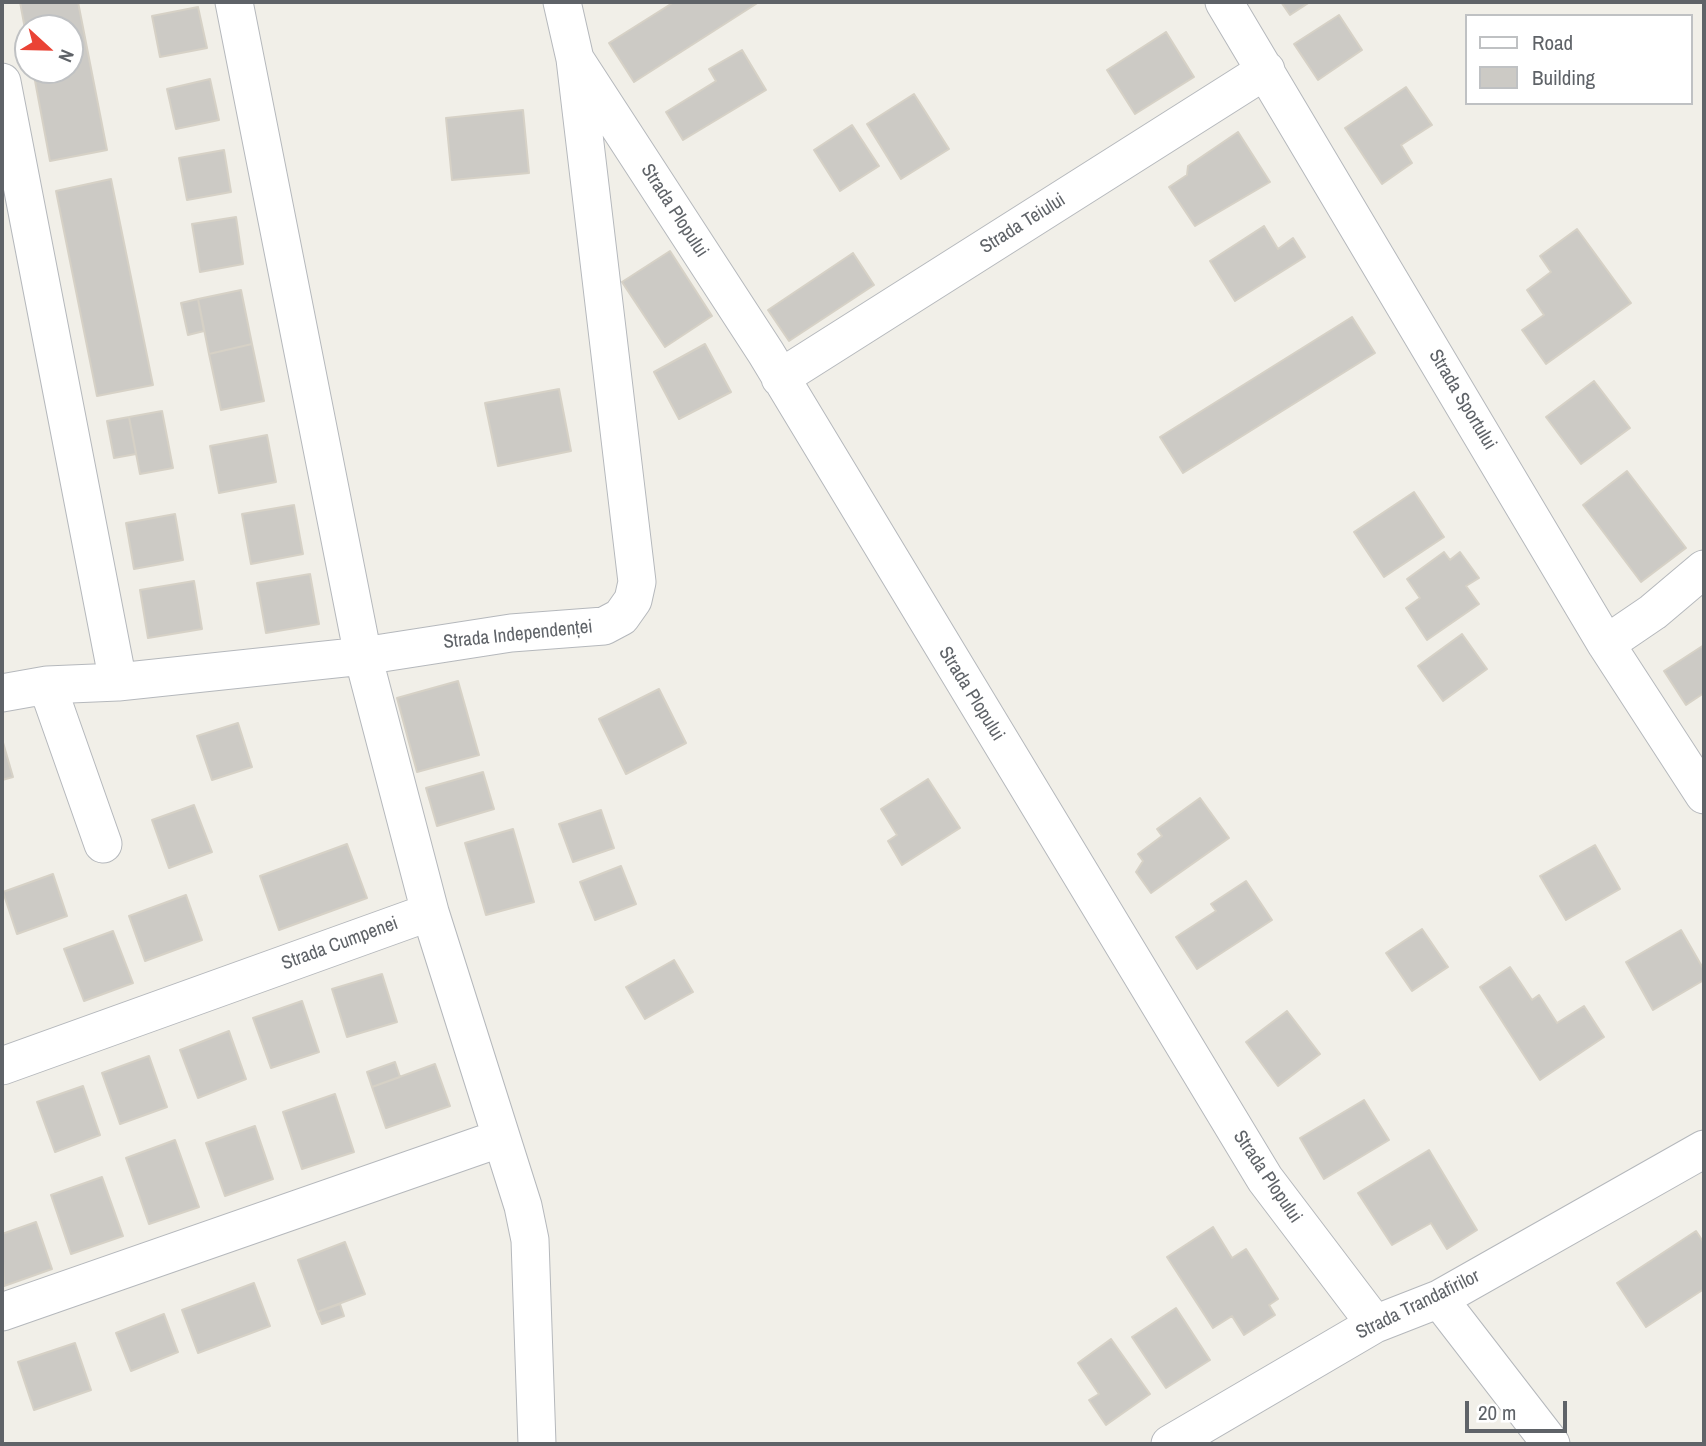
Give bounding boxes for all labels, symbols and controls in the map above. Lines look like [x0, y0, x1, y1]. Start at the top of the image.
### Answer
north arrow [14, 14, 84, 84]
legend [1464, 14, 1692, 105]
text: Road [1532, 28, 1573, 57]
text: N [52, 46, 81, 66]
text: Building [1532, 63, 1595, 92]
street label: Strada Plopului [635, 160, 713, 262]
street label: Strada Teiului [976, 189, 1070, 259]
street label: Strada Sportului [1423, 346, 1501, 454]
street label: Strada Independenței [442, 616, 594, 654]
street label: Strada Plopului [933, 643, 1009, 745]
street label: Strada Cumpenei [279, 912, 401, 976]
street label: Strada Plopului [1228, 1126, 1306, 1228]
street label: Strada Trandafirilor [1353, 1265, 1483, 1345]
scale bar [1468, 1386, 1570, 1430]
text: 20 m [1478, 1398, 1516, 1427]

